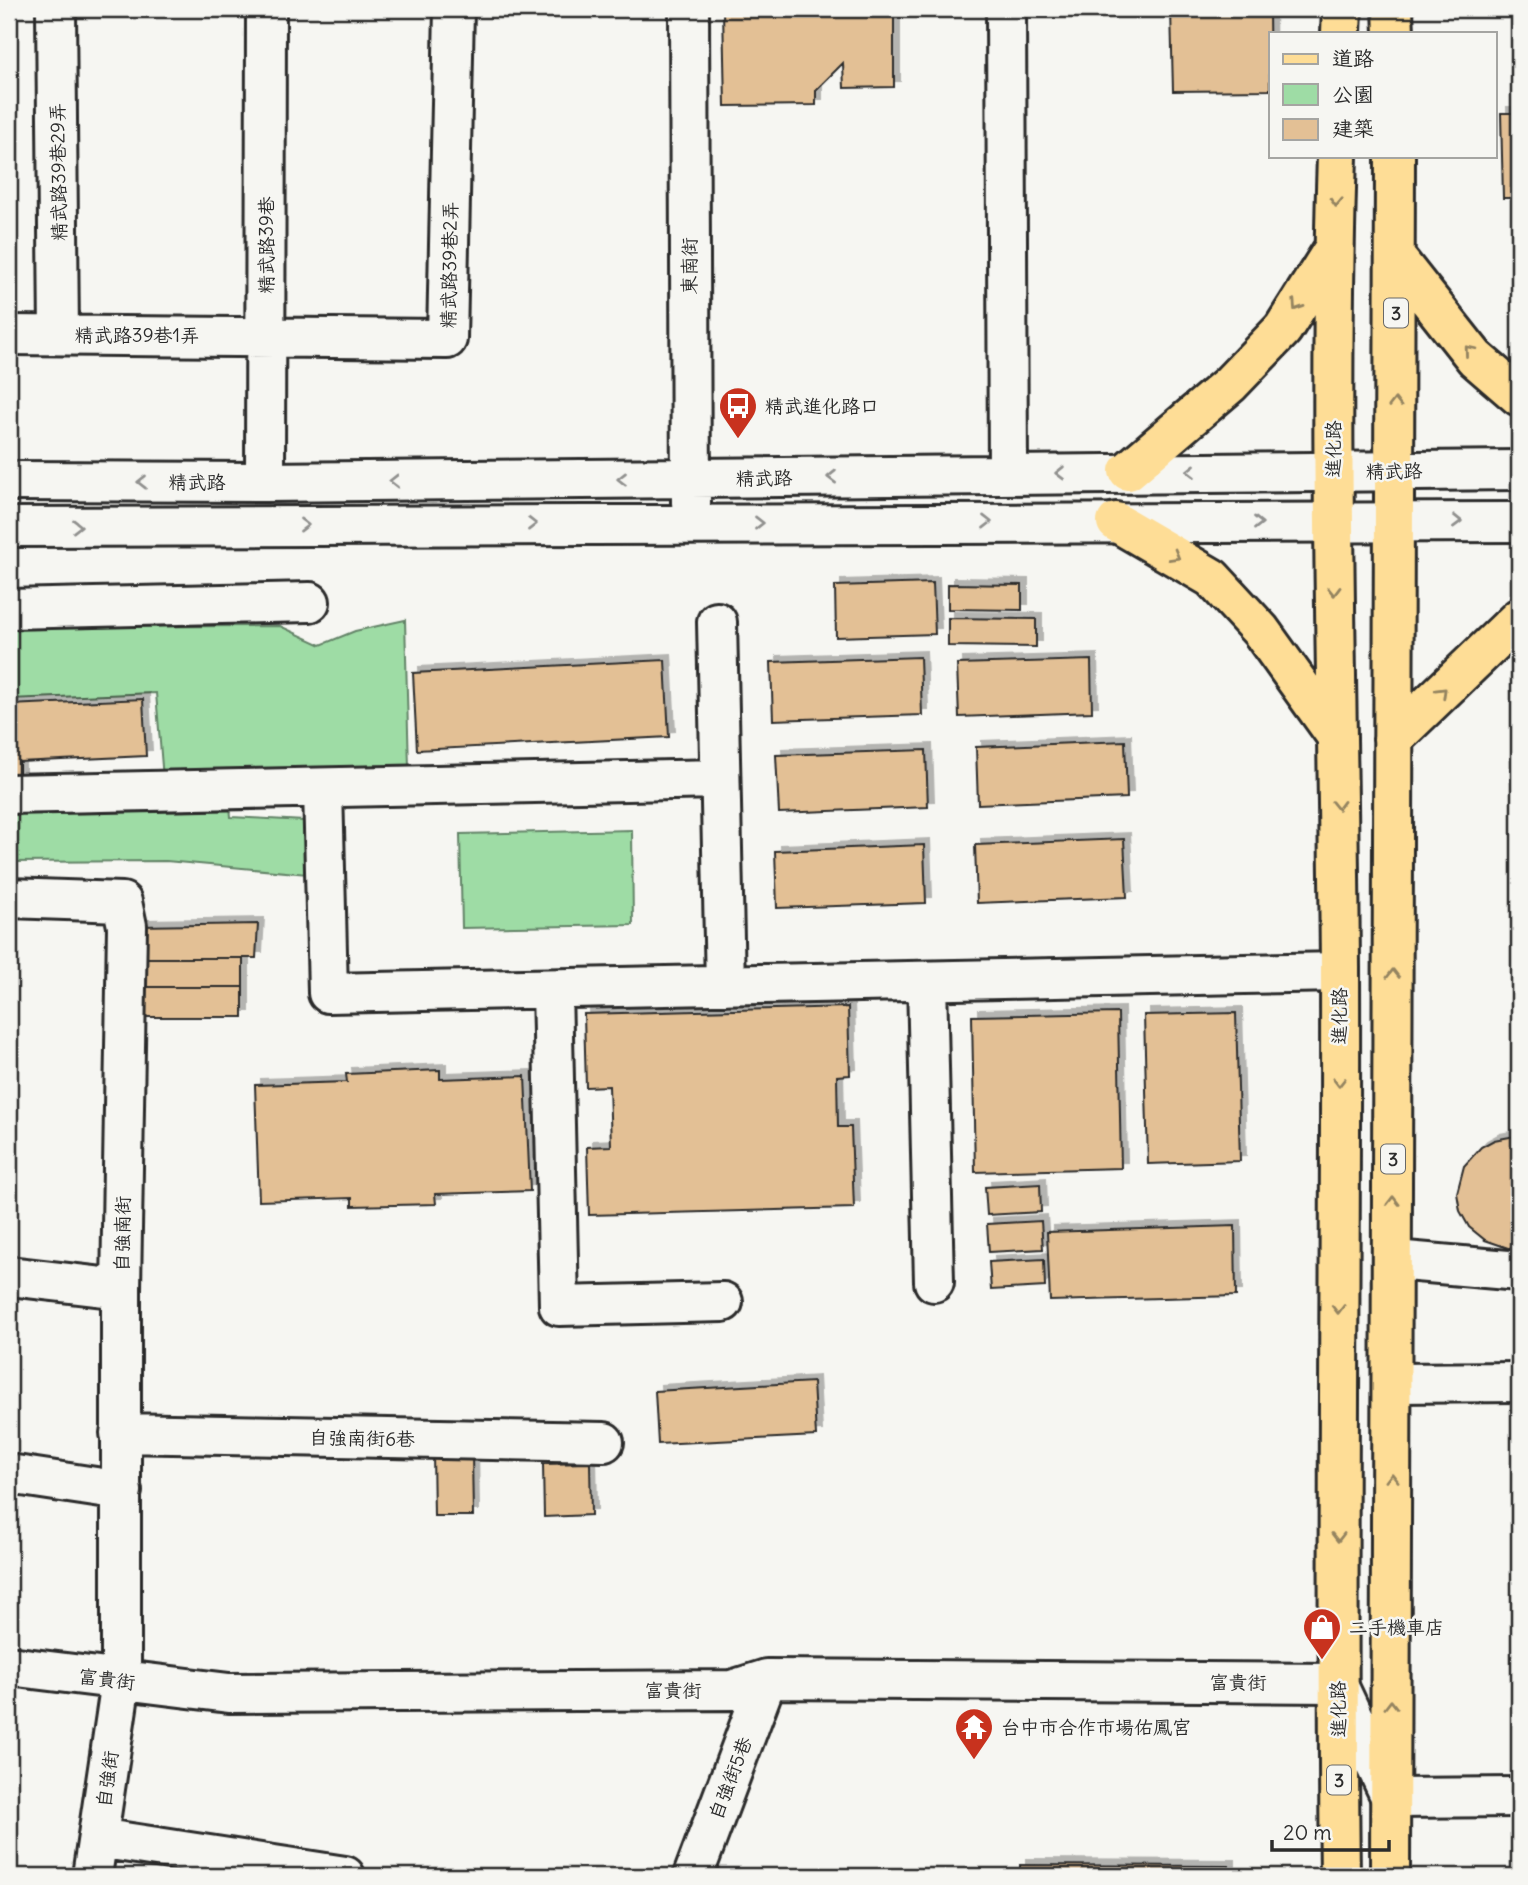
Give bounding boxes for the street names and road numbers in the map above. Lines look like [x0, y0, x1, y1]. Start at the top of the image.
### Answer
street label: 精武路39巷29弄 [45, 103, 71, 241]
street label: 精武路39巷 [254, 196, 278, 294]
street label: 精武路39巷2弄 [436, 201, 462, 329]
street label: 東南街 [677, 237, 701, 295]
road number: 3 [1384, 298, 1408, 328]
street label: 精武路39巷1弄 [75, 323, 199, 347]
street label: 進化路 [1321, 420, 1345, 478]
street label: 精武路 [1365, 459, 1423, 483]
street label: 精武路 [735, 466, 793, 490]
street label: 精武路 [168, 470, 226, 494]
street label: 進化路 [1327, 987, 1351, 1045]
road number: 3 [1381, 1144, 1405, 1174]
street label: 自強南街 [109, 1196, 135, 1272]
street label: 自強南街6巷 [309, 1425, 415, 1451]
street label: 富貴街 [77, 1664, 137, 1694]
street label: 富貴街 [1209, 1670, 1267, 1694]
street label: 富貴街 [644, 1678, 702, 1702]
street label: 進化路 [1326, 1680, 1350, 1738]
street label: 自強街5巷 [703, 1733, 757, 1823]
street label: 自強街 [91, 1749, 123, 1809]
road number: 3 [1327, 1765, 1351, 1794]

